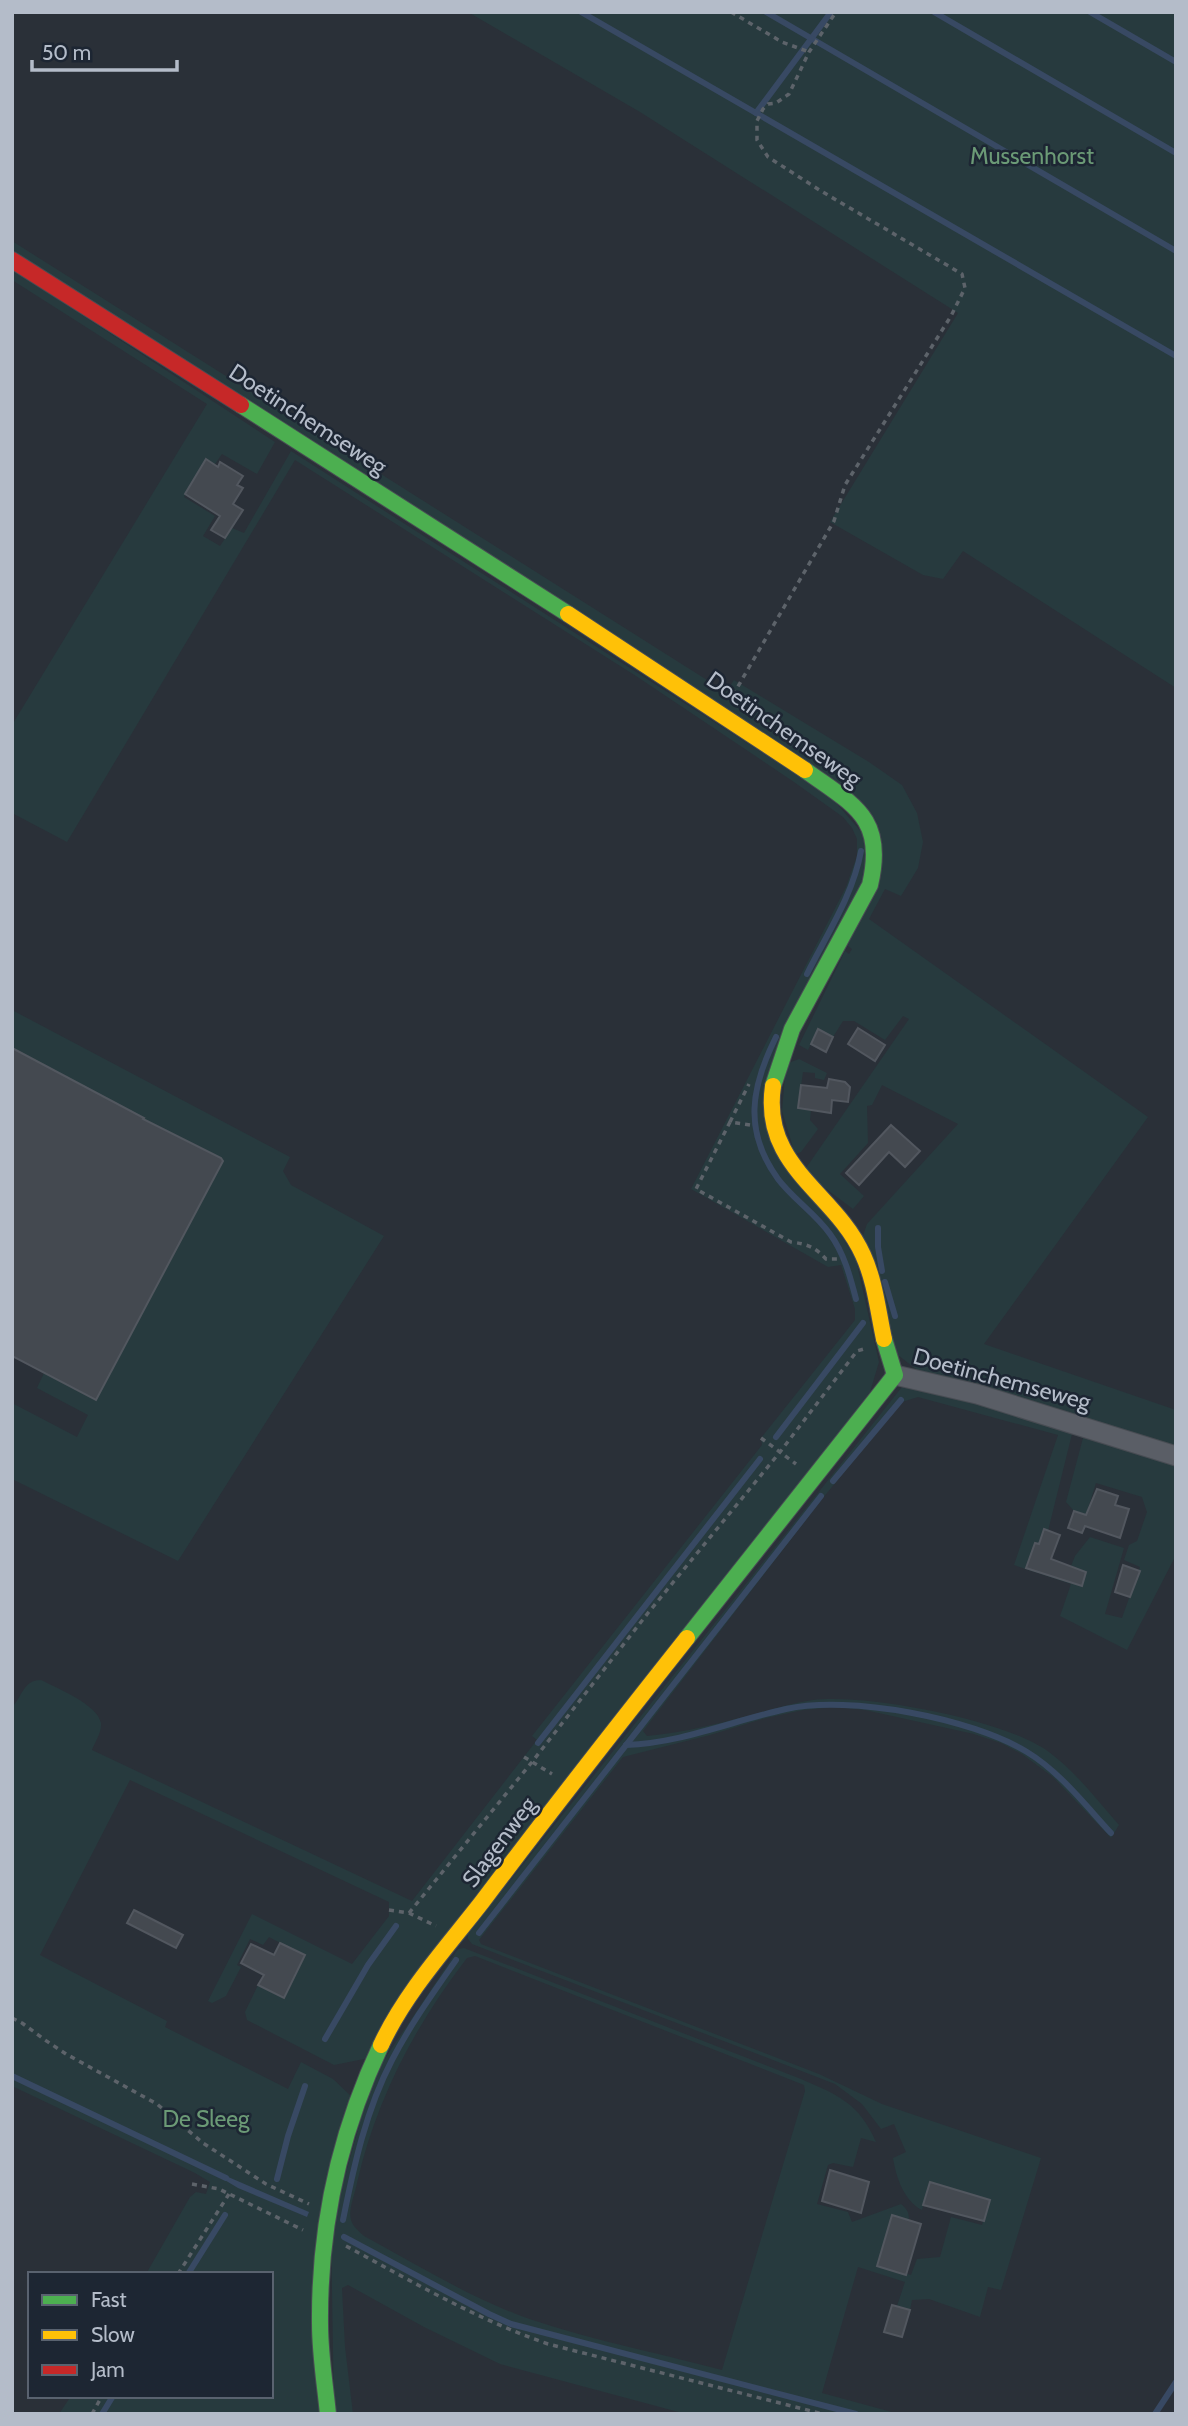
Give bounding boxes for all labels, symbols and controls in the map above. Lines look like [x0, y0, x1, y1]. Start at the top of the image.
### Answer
scale bar [32, 28, 177, 72]
text: 50 m [42, 40, 91, 65]
park label: Mussenhorst [970, 142, 1094, 170]
street label: Doetinchemseweg [224, 358, 393, 481]
street label: Doetinchemseweg [701, 665, 867, 793]
street label: Doetinchemseweg [910, 1342, 1094, 1416]
street label: Slagenweg [456, 1791, 542, 1893]
park label: De Sleeg [162, 2105, 250, 2133]
legend [28, 2272, 273, 2398]
text: Fast [91, 2287, 127, 2312]
text: Slow [91, 2322, 135, 2347]
text: Jam [90, 2357, 125, 2382]

